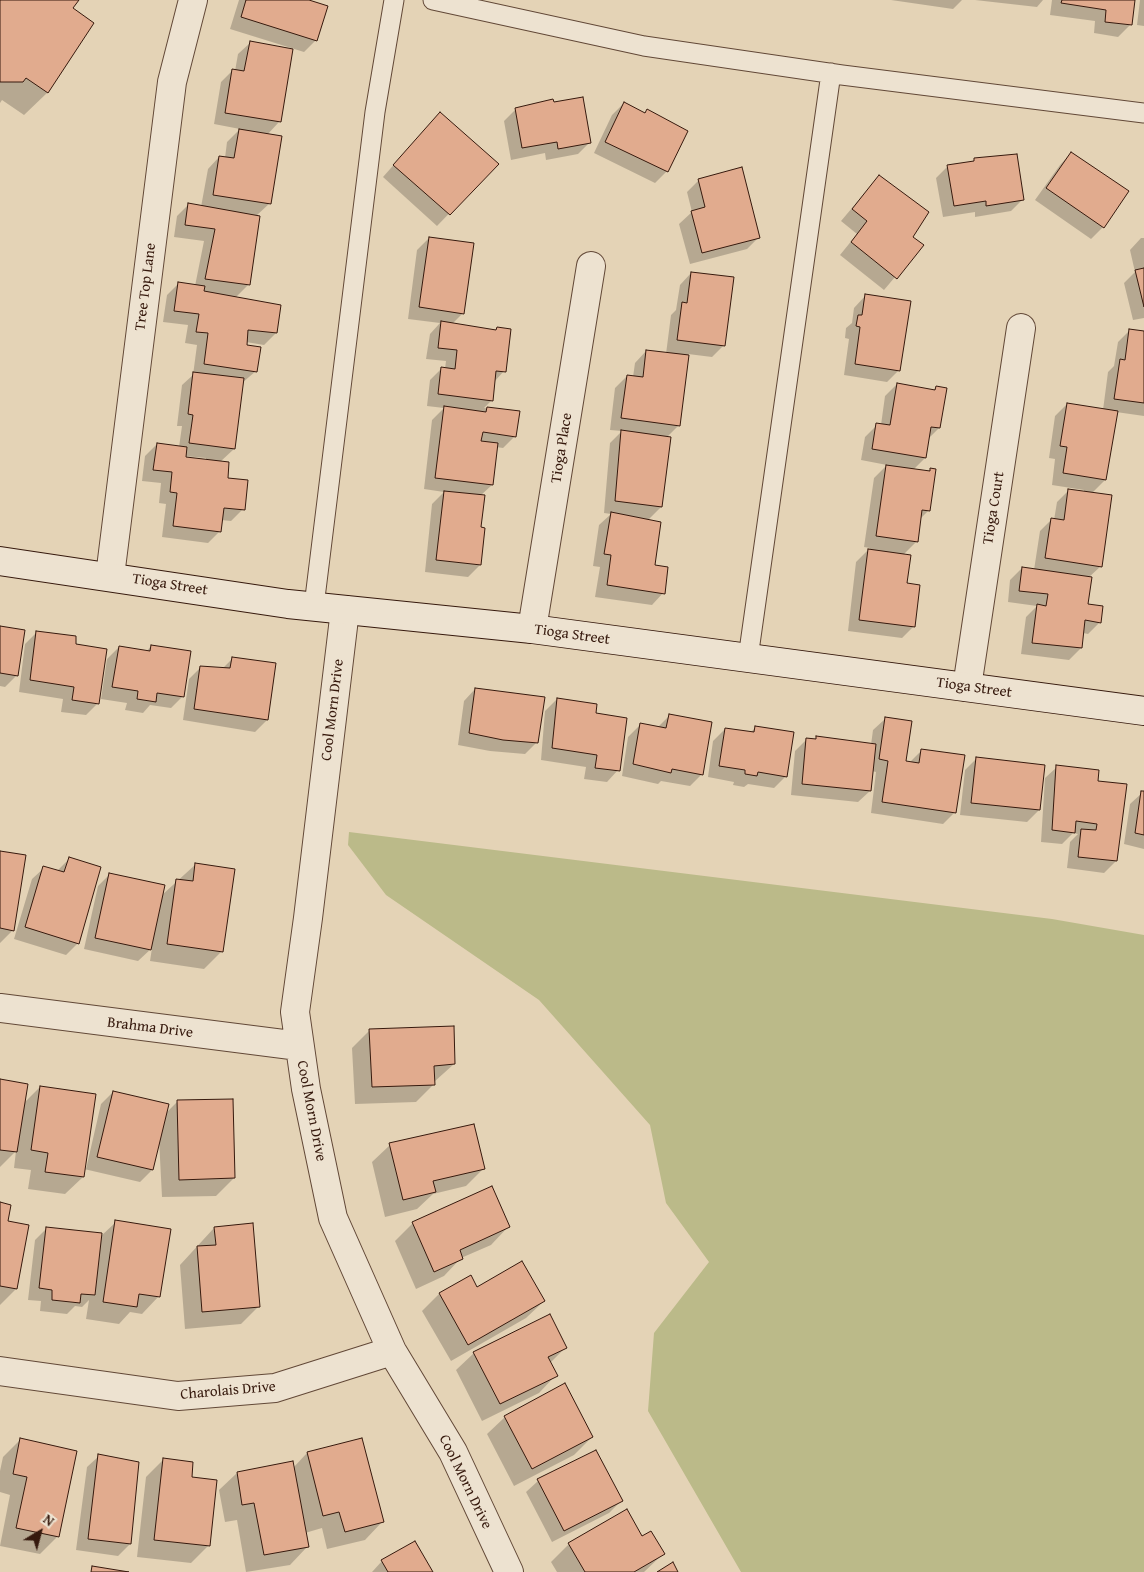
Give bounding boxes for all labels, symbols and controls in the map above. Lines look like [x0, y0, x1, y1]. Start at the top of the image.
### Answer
street label: Tree Top Lane [132, 242, 160, 332]
street label: Tioga Place [548, 411, 576, 485]
street label: Tioga Court [979, 470, 1009, 546]
street label: Tioga Street [131, 570, 209, 600]
street label: Tioga Street [533, 621, 611, 649]
street label: Cool Morn Drive [318, 658, 348, 762]
street label: Tioga Street [935, 674, 1013, 702]
street label: Brahma Drive [106, 1014, 194, 1042]
street label: Cool Morn Drive [292, 1059, 330, 1163]
street label: Charolais Drive [180, 1378, 276, 1404]
street label: Cool Morn Drive [434, 1432, 496, 1532]
north arrow [15, 1507, 65, 1557]
text: N [39, 1509, 59, 1531]

